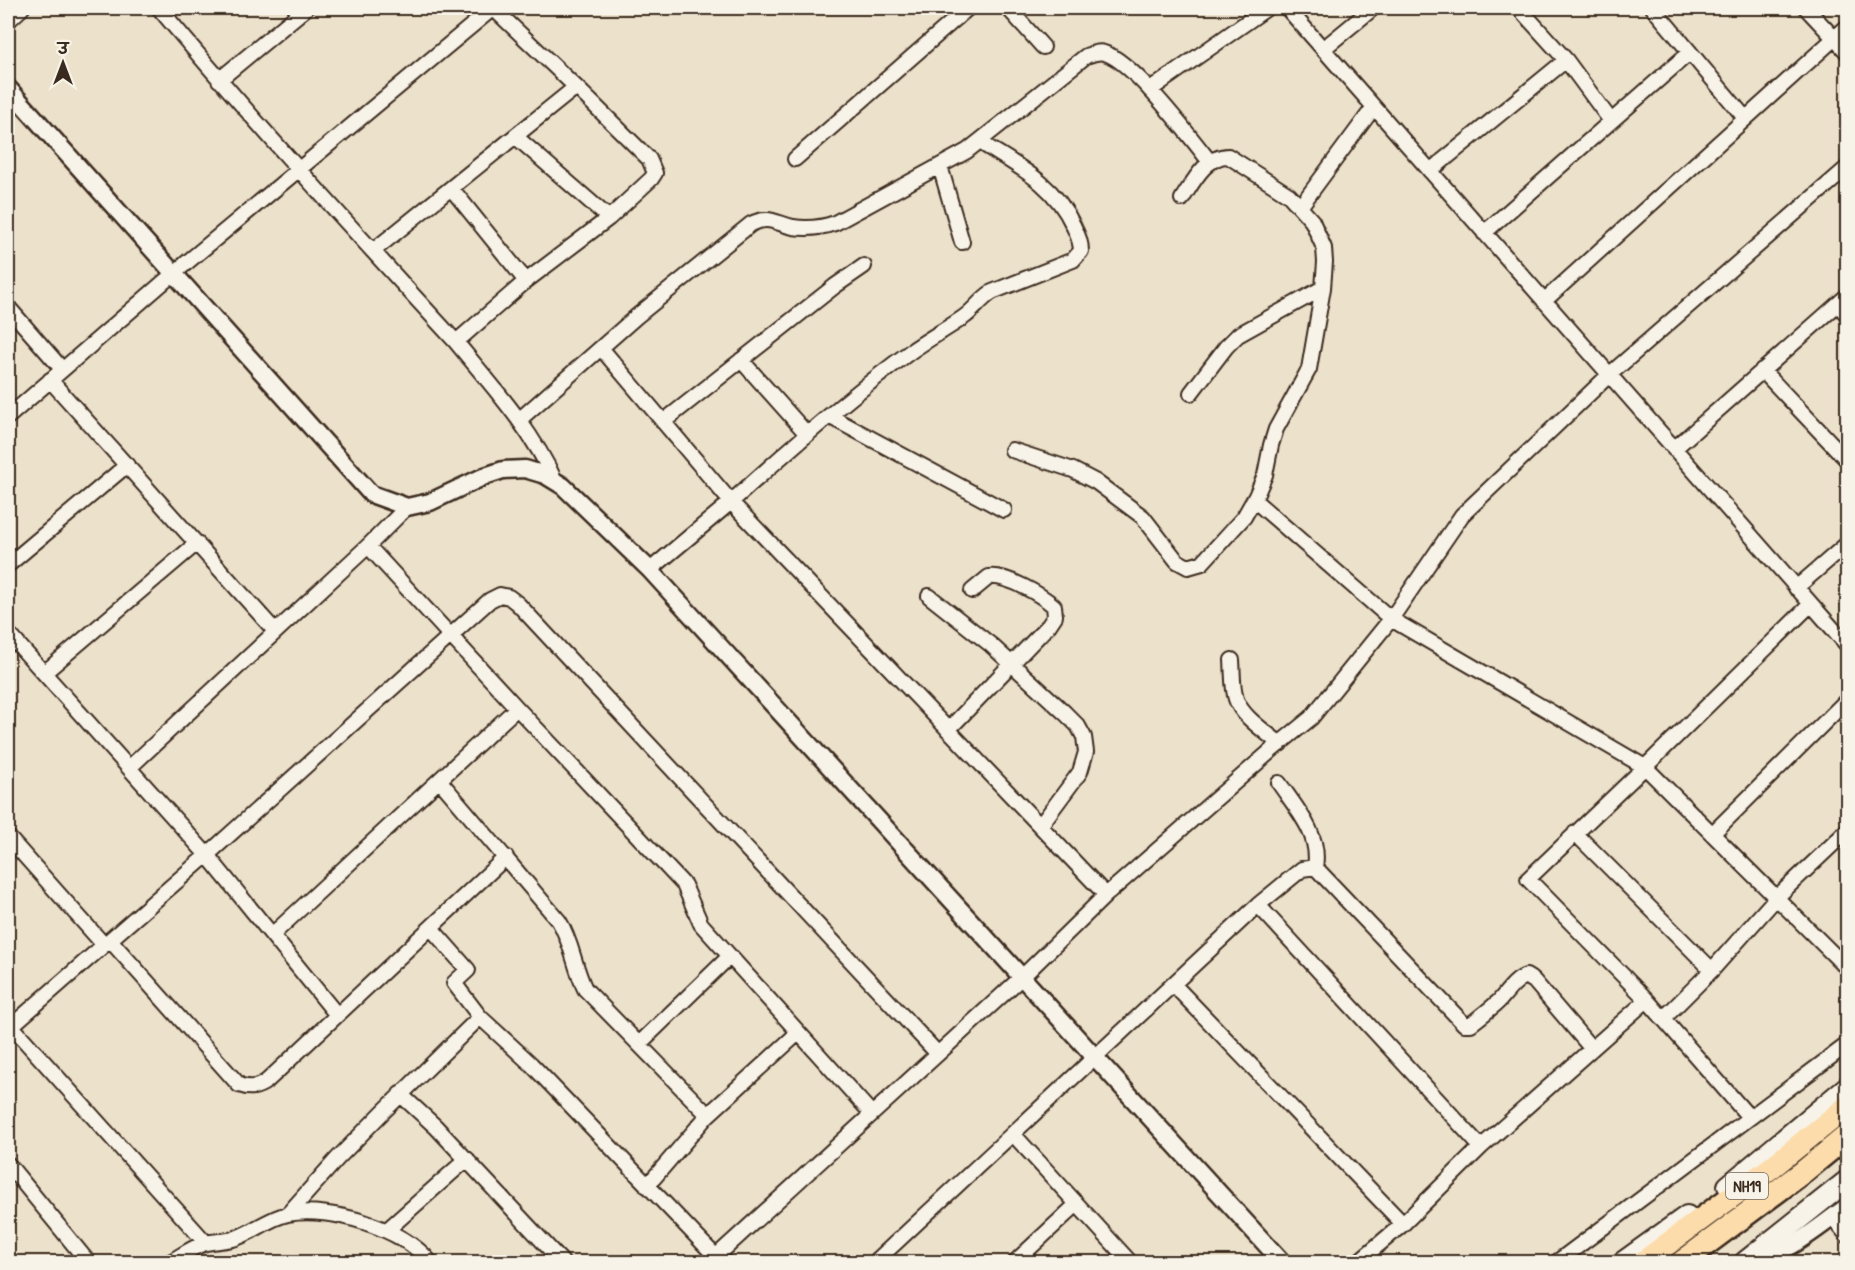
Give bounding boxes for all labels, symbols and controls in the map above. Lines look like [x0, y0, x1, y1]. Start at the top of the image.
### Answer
north arrow [33, 33, 93, 93]
text: उ [56, 37, 70, 59]
road number: NH19 [1726, 1173, 1768, 1199]

